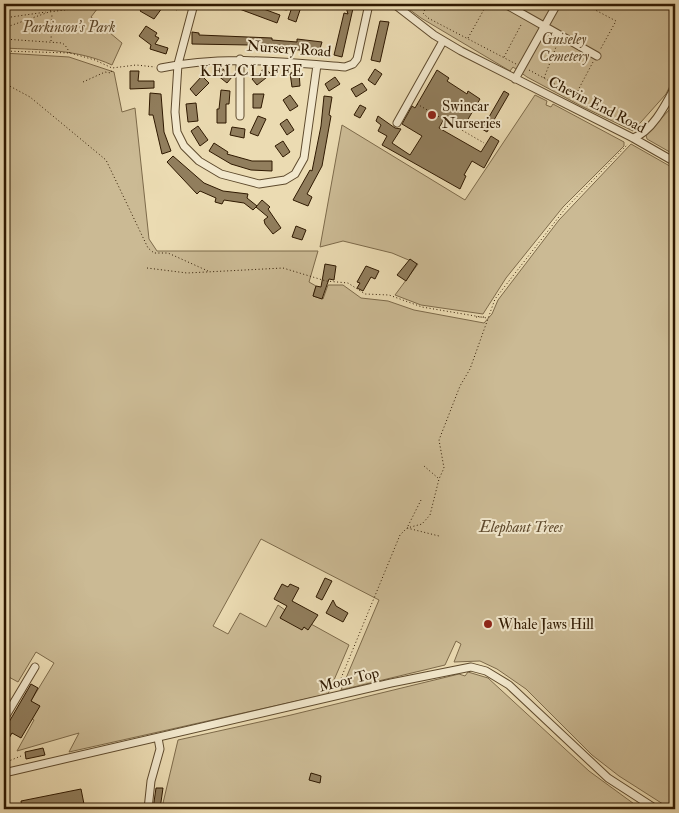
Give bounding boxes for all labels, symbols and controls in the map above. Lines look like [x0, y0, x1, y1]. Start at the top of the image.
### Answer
park label: Parkinson’s Park [22, 18, 115, 37]
park label: Guiseley Cemetery [539, 30, 590, 66]
street label: Nursery Road [246, 37, 332, 61]
district label: KELCLIFFE [200, 61, 304, 81]
street label: Chevin End Road [545, 72, 649, 138]
place label: Swincar Nurseries [442, 97, 501, 133]
marker: Swincar Nurseries [426, 109, 438, 121]
park label: Elephant Trees [478, 518, 564, 537]
place label: Whale Jaws Hill [497, 615, 594, 635]
marker: Whale Jaws Hill [482, 618, 494, 630]
street label: Moor Top [317, 663, 382, 698]

